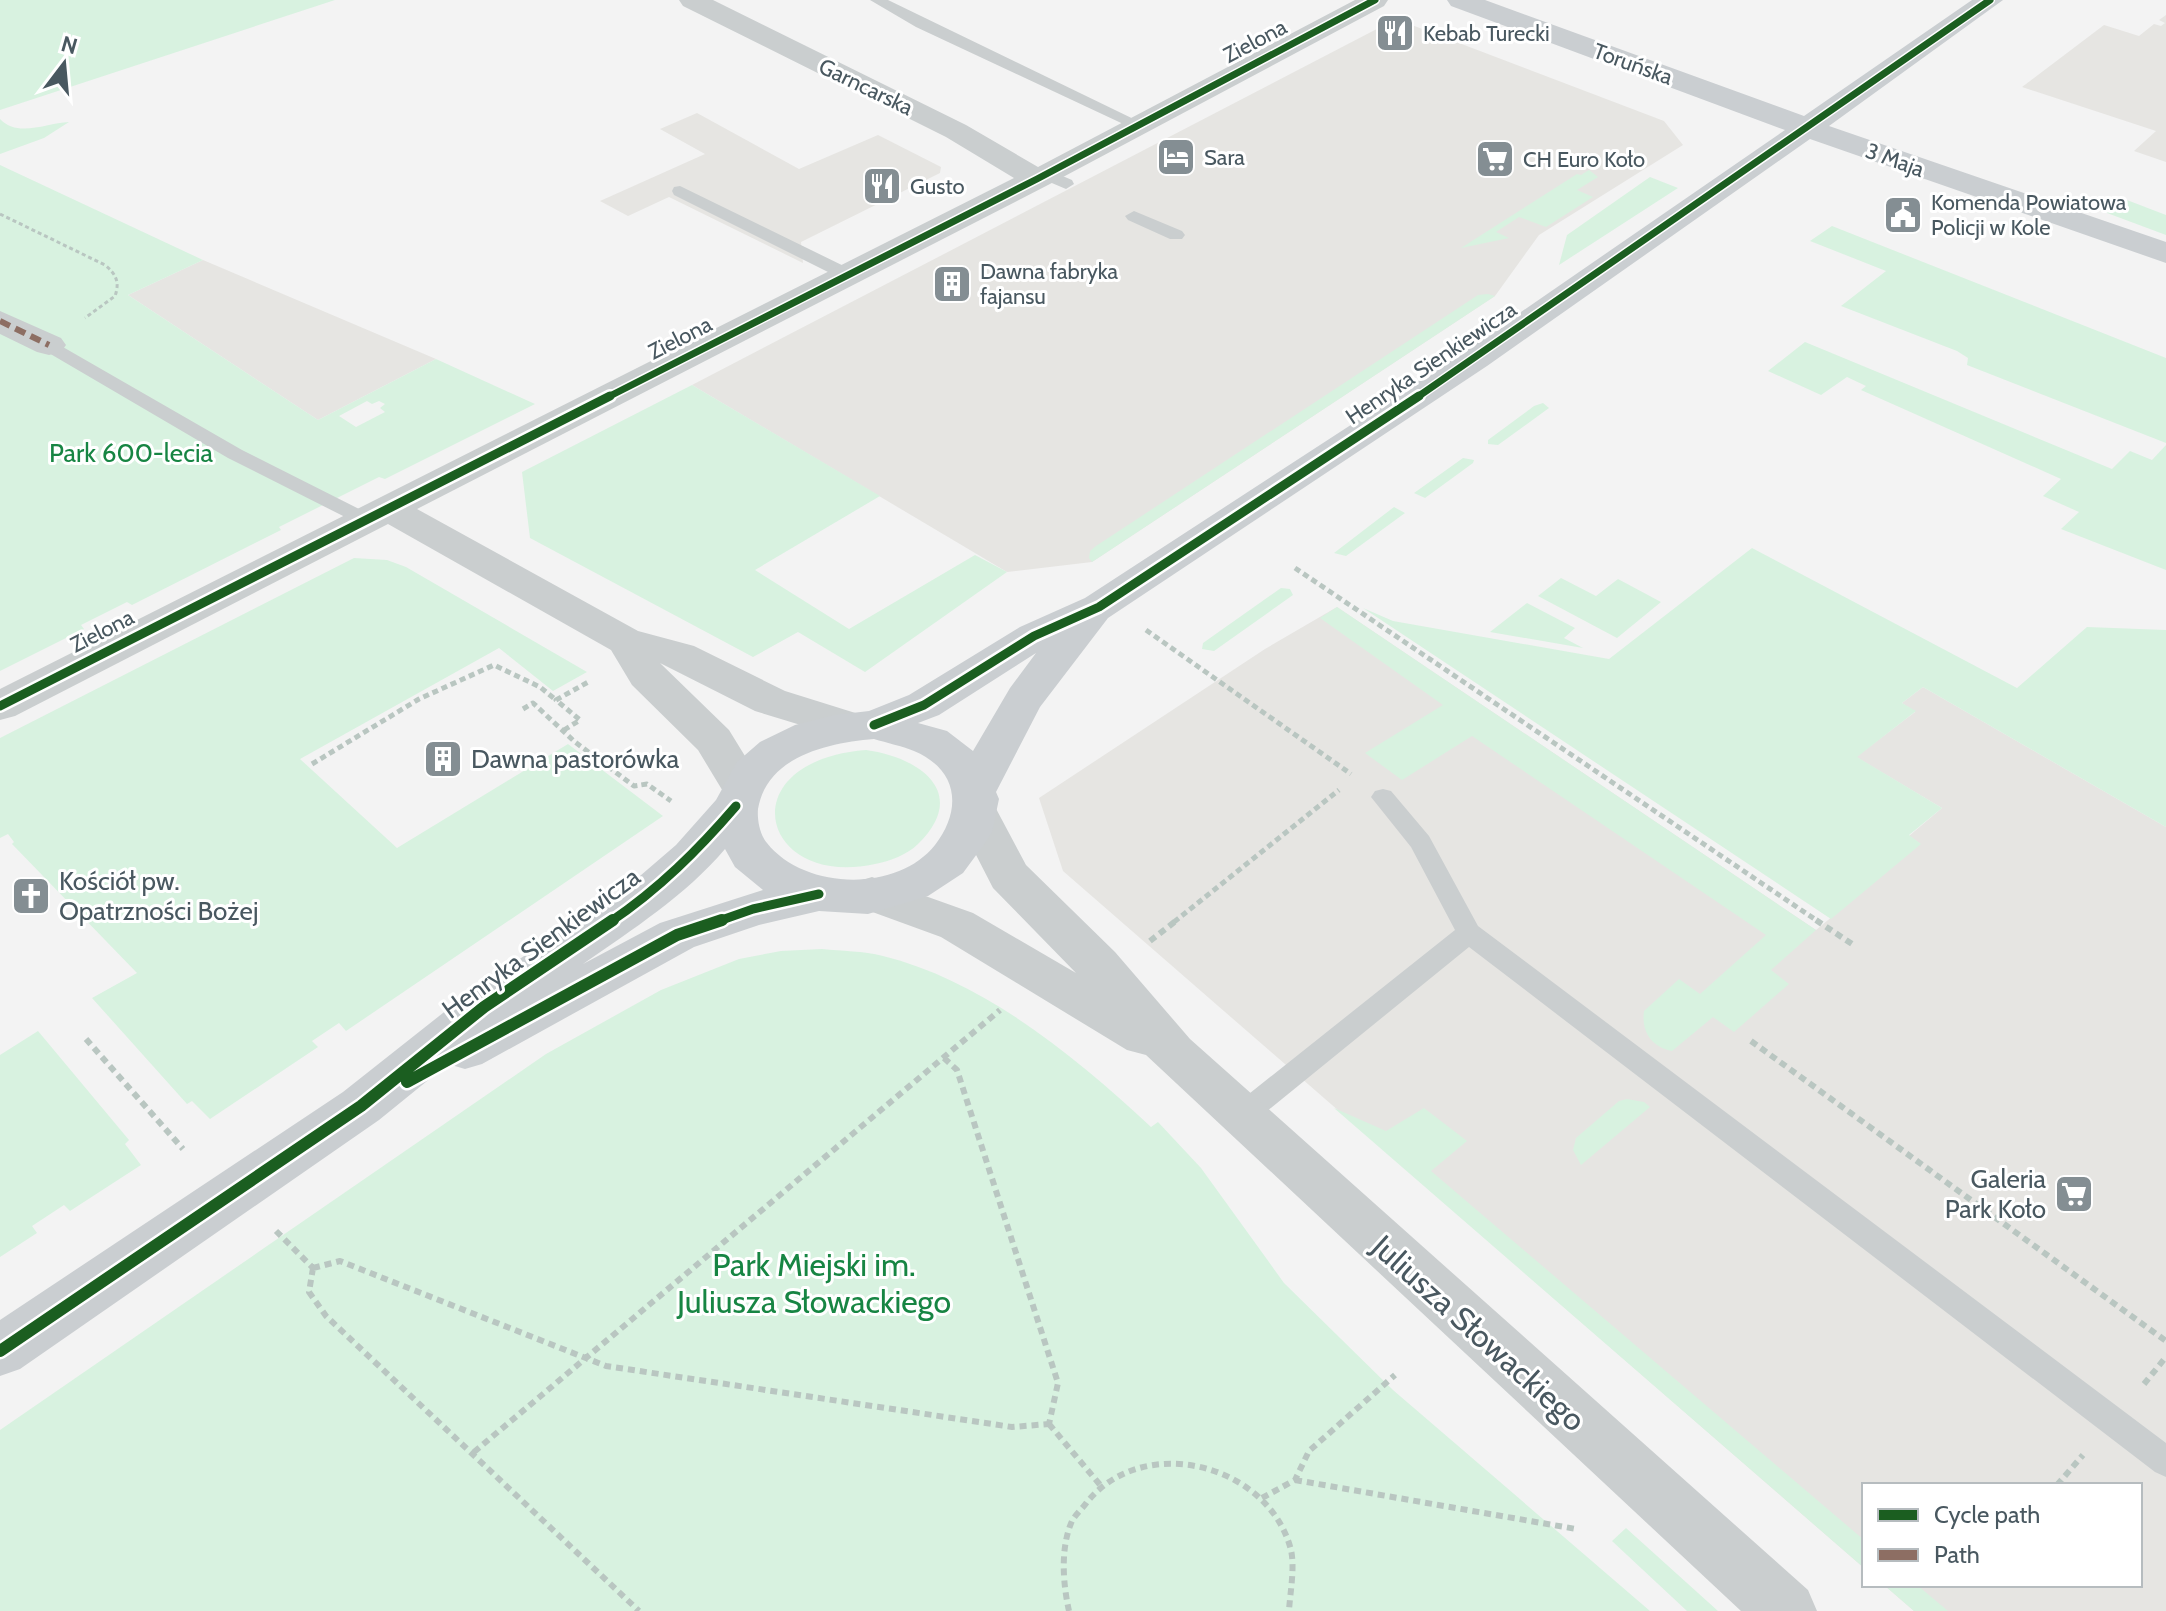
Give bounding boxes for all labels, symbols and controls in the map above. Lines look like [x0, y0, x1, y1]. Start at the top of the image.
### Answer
restaurant icon: Kebab Turecki [1374, 12, 1416, 54]
street label: Zielona [1219, 13, 1292, 69]
place label: Kebab Turecki [1423, 20, 1550, 47]
north arrow [24, 24, 104, 104]
text: N [58, 30, 81, 60]
street label: Toruńska [1590, 37, 1677, 91]
street label: Garncarska [814, 53, 918, 122]
hotel icon: Sara [1155, 136, 1197, 178]
street label: 3 Maja [1862, 137, 1928, 183]
supermarket icon: CH Euro Koło [1474, 138, 1516, 180]
place label: Sara [1204, 144, 1245, 171]
place label: CH Euro Koło [1523, 146, 1645, 173]
restaurant icon: Gusto [861, 165, 903, 207]
place label: Gusto [910, 173, 965, 200]
place label: Komenda Powiatowa Policji w Kole [1931, 189, 2127, 241]
public building icon: Komenda Powiatowa Policji w Kole [1882, 194, 1924, 236]
place label: Dawna fabryka fajansu [980, 258, 1119, 310]
building icon: Dawna fabryka fajansu [931, 263, 973, 305]
street label: Henryka Sienkiewicza [1340, 296, 1522, 430]
street label: Zielona [644, 310, 717, 365]
park label: Park 600-lecia [49, 437, 213, 469]
street label: Zielona [66, 603, 139, 658]
building icon: Dawna pastorówka [422, 738, 464, 780]
place label: Dawna pastorówka [471, 743, 680, 775]
street label: Henryka Sienkiewicza [436, 860, 647, 1026]
place label: Kościół pw. Opatrzności Bożej [59, 865, 258, 927]
church icon: Kościół pw. Opatrzności Bożej [10, 875, 52, 917]
place label: Galeria Park Koło [1945, 1163, 2047, 1225]
supermarket icon: Galeria Park Koło [2053, 1173, 2095, 1215]
street label: Juliusza Słowackiego [1363, 1226, 1594, 1439]
park label: Park Miejski im. Juliusza Słowackiego [676, 1245, 951, 1321]
legend [1862, 1483, 2142, 1587]
text: Cycle path [1934, 1500, 2040, 1529]
text: Path [1934, 1540, 1980, 1569]

